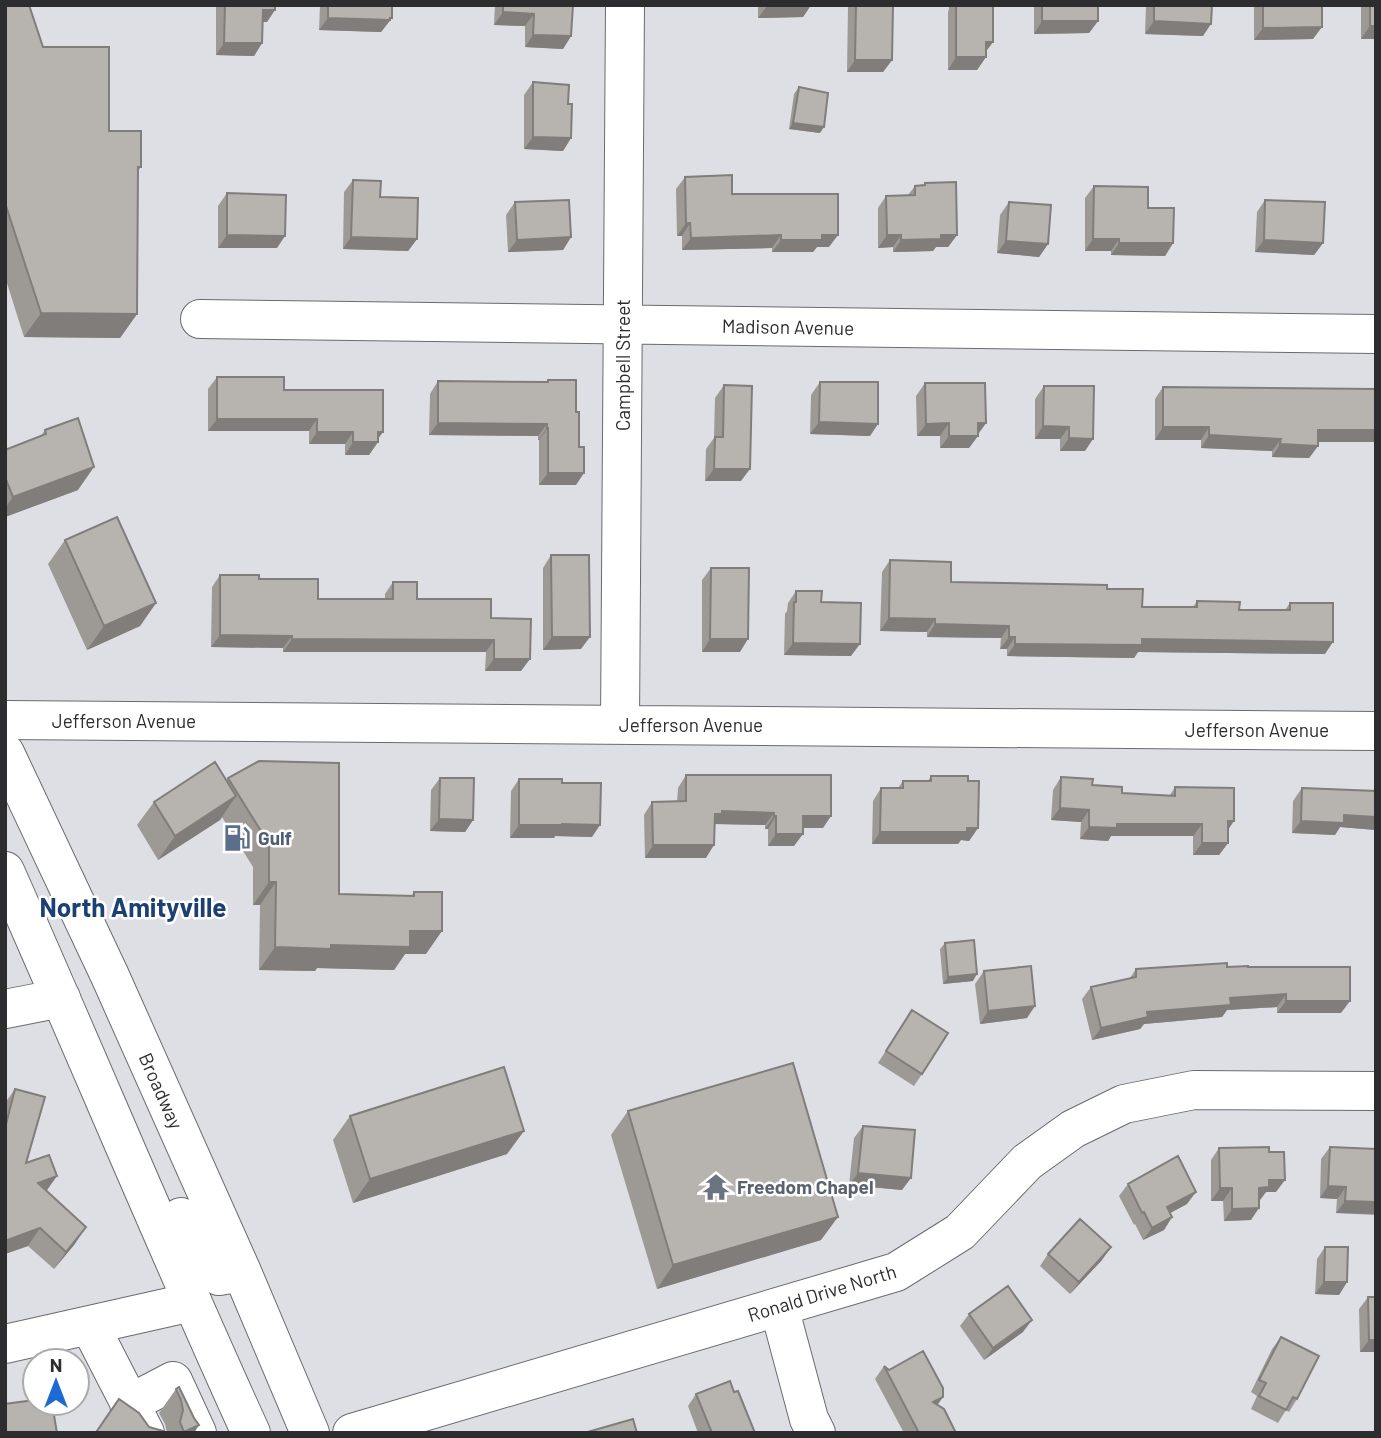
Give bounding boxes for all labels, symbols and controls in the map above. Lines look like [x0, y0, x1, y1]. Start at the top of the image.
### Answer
street label: Campbell Street [611, 299, 634, 431]
street label: Madison Avenue [722, 314, 854, 339]
street label: Jefferson Avenue [52, 709, 196, 732]
street label: Jefferson Avenue [619, 713, 763, 736]
street label: Jefferson Avenue [1185, 718, 1329, 741]
fuel station icon: Gulf [222, 823, 252, 853]
place label: Gulf [258, 826, 292, 849]
district label: North Amityville [40, 891, 227, 922]
street label: Broadway [134, 1049, 189, 1133]
temple icon: Freedom Chapel [701, 1172, 731, 1202]
place label: Freedom Chapel [737, 1175, 874, 1198]
street label: Ronald Drive North [745, 1259, 899, 1326]
north arrow [21, 1347, 91, 1417]
text: N [50, 1353, 62, 1376]

